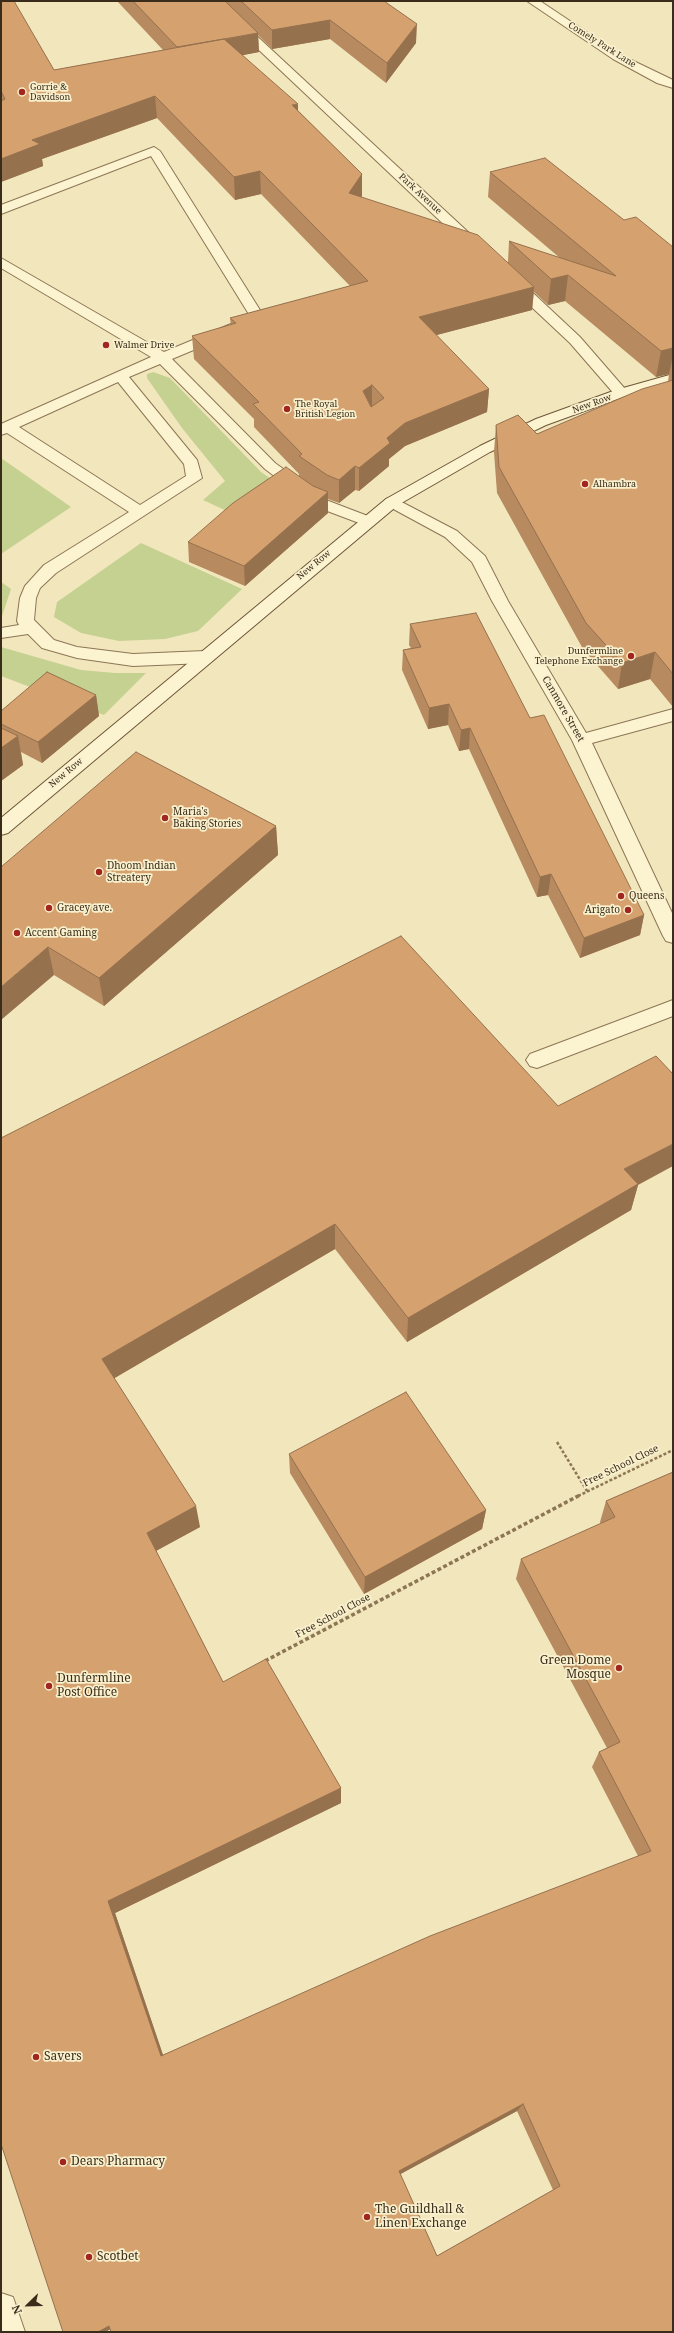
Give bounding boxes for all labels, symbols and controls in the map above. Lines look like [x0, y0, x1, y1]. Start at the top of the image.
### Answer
street label: Comely Park Lane [566, 20, 638, 70]
place label: Gorrie & Davidson [30, 82, 70, 103]
marker: Gorrie & Davidson [17, 87, 27, 97]
street label: Park Avenue [396, 171, 444, 217]
marker: Walmer Drive [101, 340, 111, 350]
place label: Walmer Drive [114, 340, 174, 350]
street label: New Row [571, 392, 613, 416]
place label: The Royal British Legion [295, 399, 355, 420]
marker: The Royal British Legion [282, 404, 292, 414]
marker: Alhambra [580, 479, 590, 489]
place label: Alhambra [593, 479, 636, 489]
street label: New Row [295, 548, 333, 582]
place label: Dunfermline Telephone Exchange [535, 646, 623, 667]
marker: Dunfermline Telephone Exchange [626, 651, 636, 661]
street label: Canmore Street [539, 674, 587, 744]
street label: New Row [47, 756, 85, 790]
place label: Maria's Baking Stories [173, 806, 241, 830]
marker: Maria's Baking Stories [160, 813, 170, 823]
place label: Dhoom Indian Streatery [107, 860, 176, 884]
marker: Dhoom Indian Streatery [94, 867, 104, 877]
place label: Queens [629, 890, 664, 902]
marker: Queens [616, 891, 626, 901]
place label: Gracey ave. [57, 902, 112, 914]
marker: Gracey ave. [44, 903, 54, 913]
place label: Arigato [585, 904, 620, 916]
marker: Arigato [623, 905, 633, 915]
place label: Accent Gaming [25, 927, 97, 939]
marker: Accent Gaming [12, 928, 22, 938]
street label: Free School Close [581, 1442, 661, 1490]
street label: Free School Close [294, 1591, 372, 1641]
place label: Green Dome Mosque [540, 1654, 611, 1682]
marker: Green Dome Mosque [614, 1663, 624, 1673]
place label: Dunfermline Post Office [57, 1672, 131, 1700]
marker: Dunfermline Post Office [44, 1681, 54, 1691]
place label: Savers [44, 2050, 82, 2064]
marker: Savers [31, 2052, 41, 2062]
place label: Dears Pharmacy [71, 2155, 165, 2169]
marker: Dears Pharmacy [58, 2157, 68, 2167]
place label: The Guildhall & Linen Exchange [375, 2203, 467, 2231]
marker: The Guildhall & Linen Exchange [362, 2212, 372, 2222]
place label: Scotbet [97, 2250, 139, 2264]
marker: Scotbet [84, 2252, 94, 2262]
north arrow [8, 2285, 48, 2325]
text: N [8, 2303, 25, 2317]

